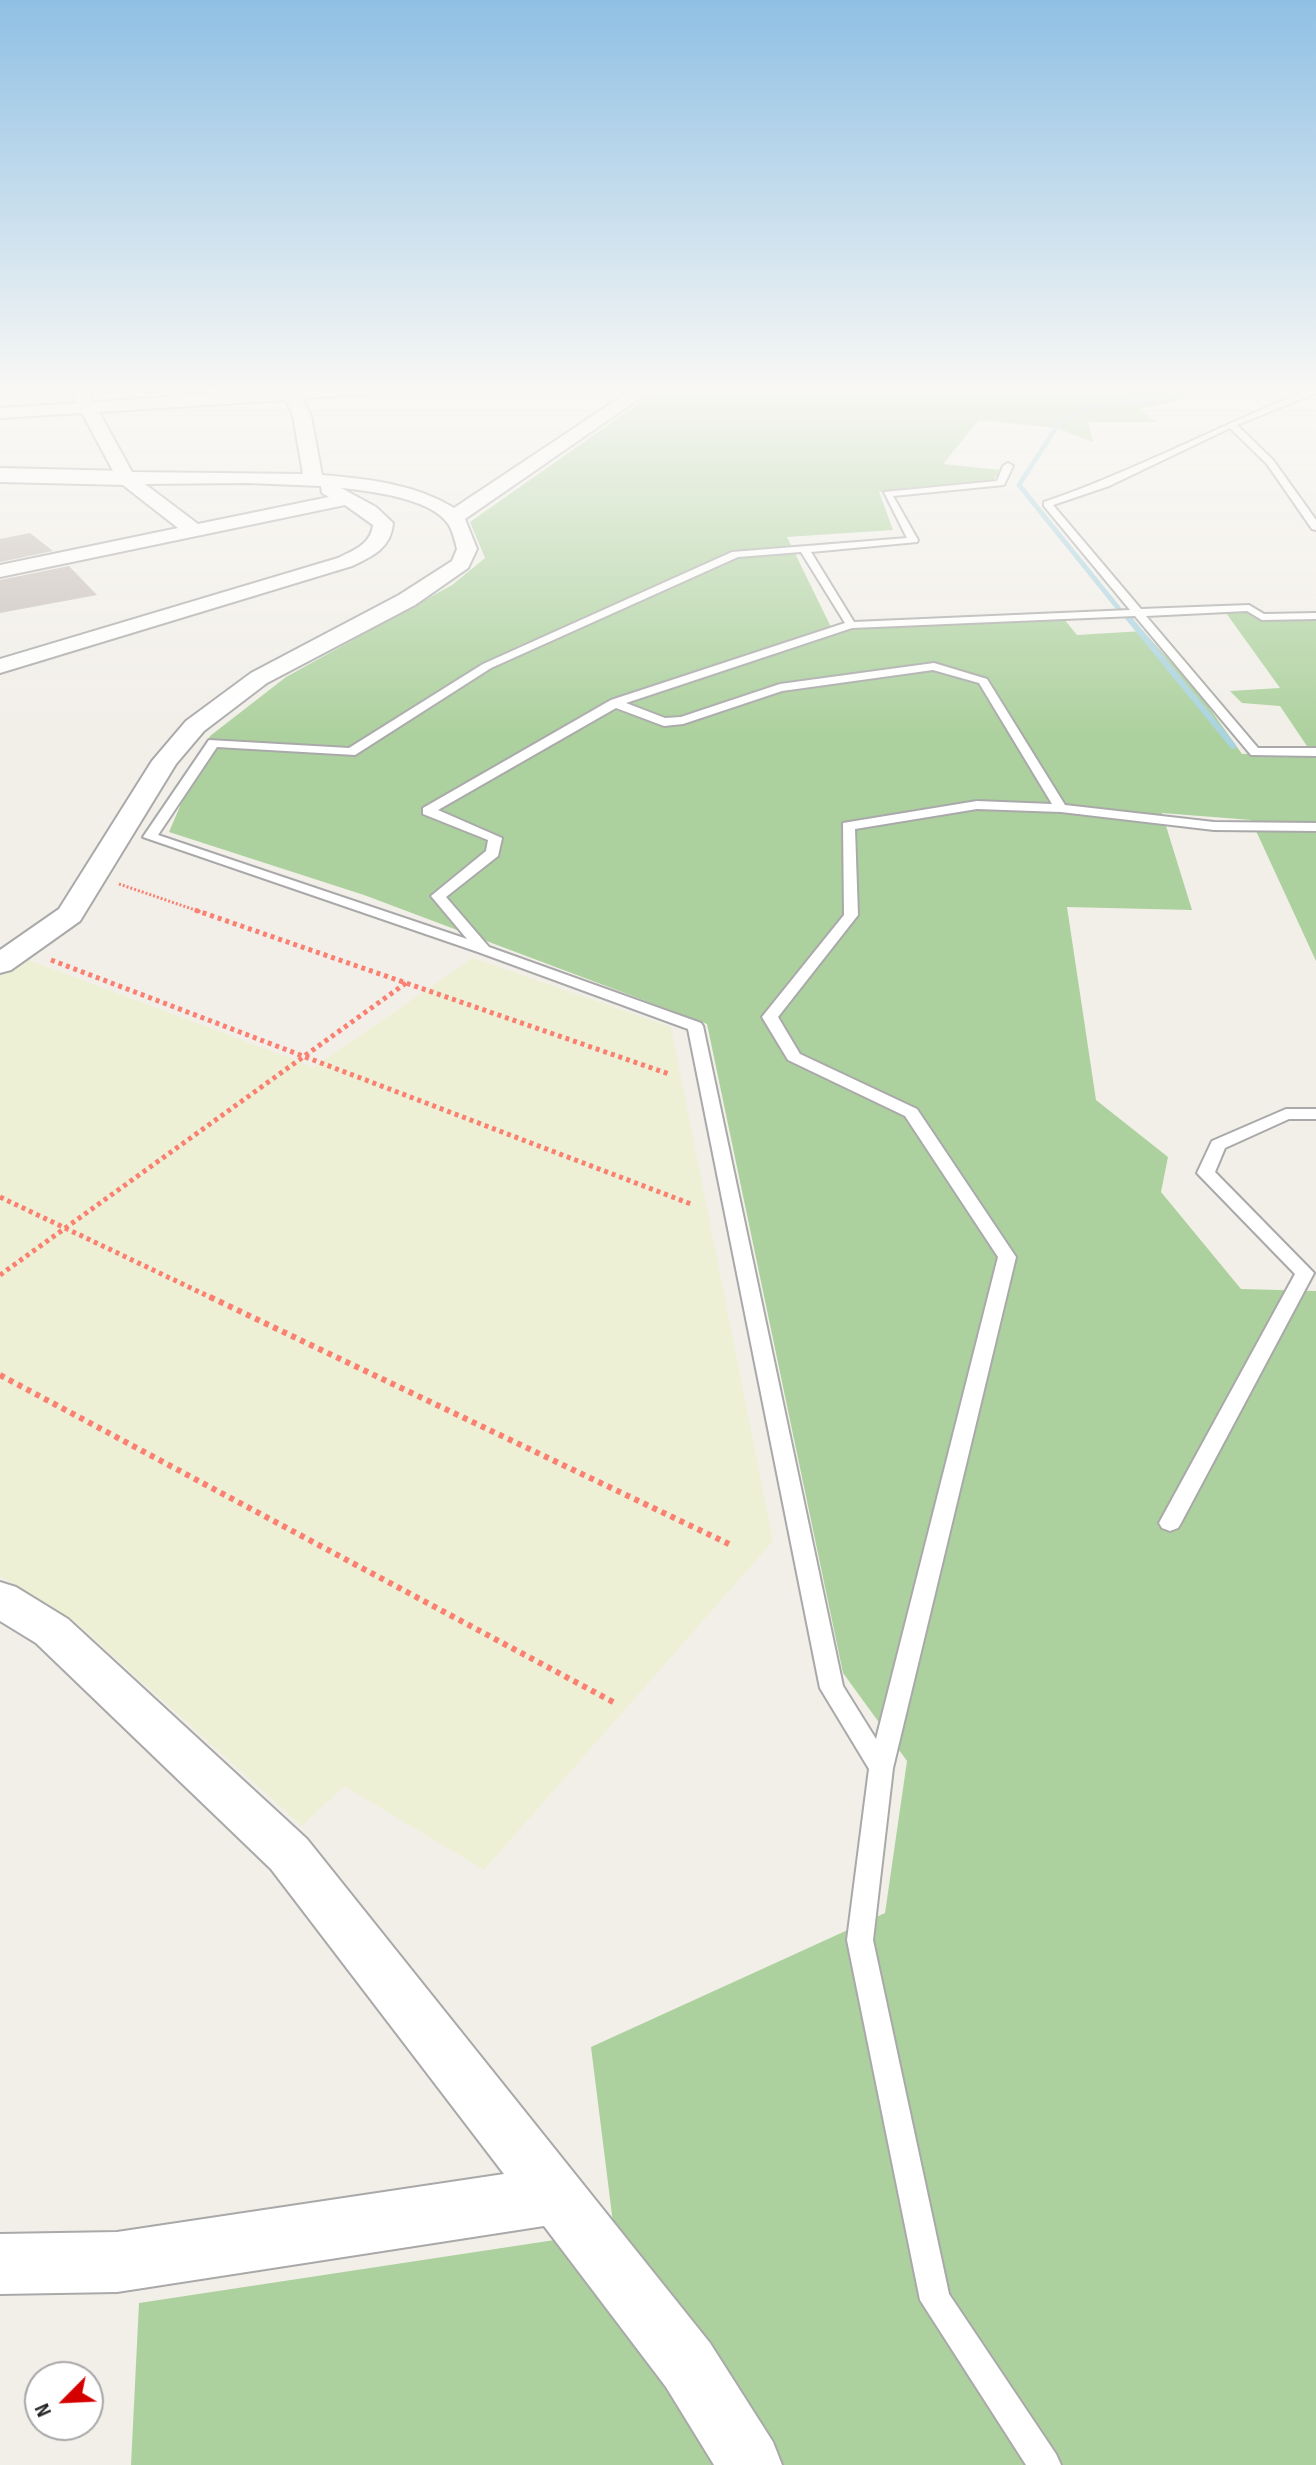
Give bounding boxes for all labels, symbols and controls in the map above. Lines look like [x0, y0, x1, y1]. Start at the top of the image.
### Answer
north arrow [24, 2361, 104, 2441]
text: N [29, 2399, 58, 2421]

